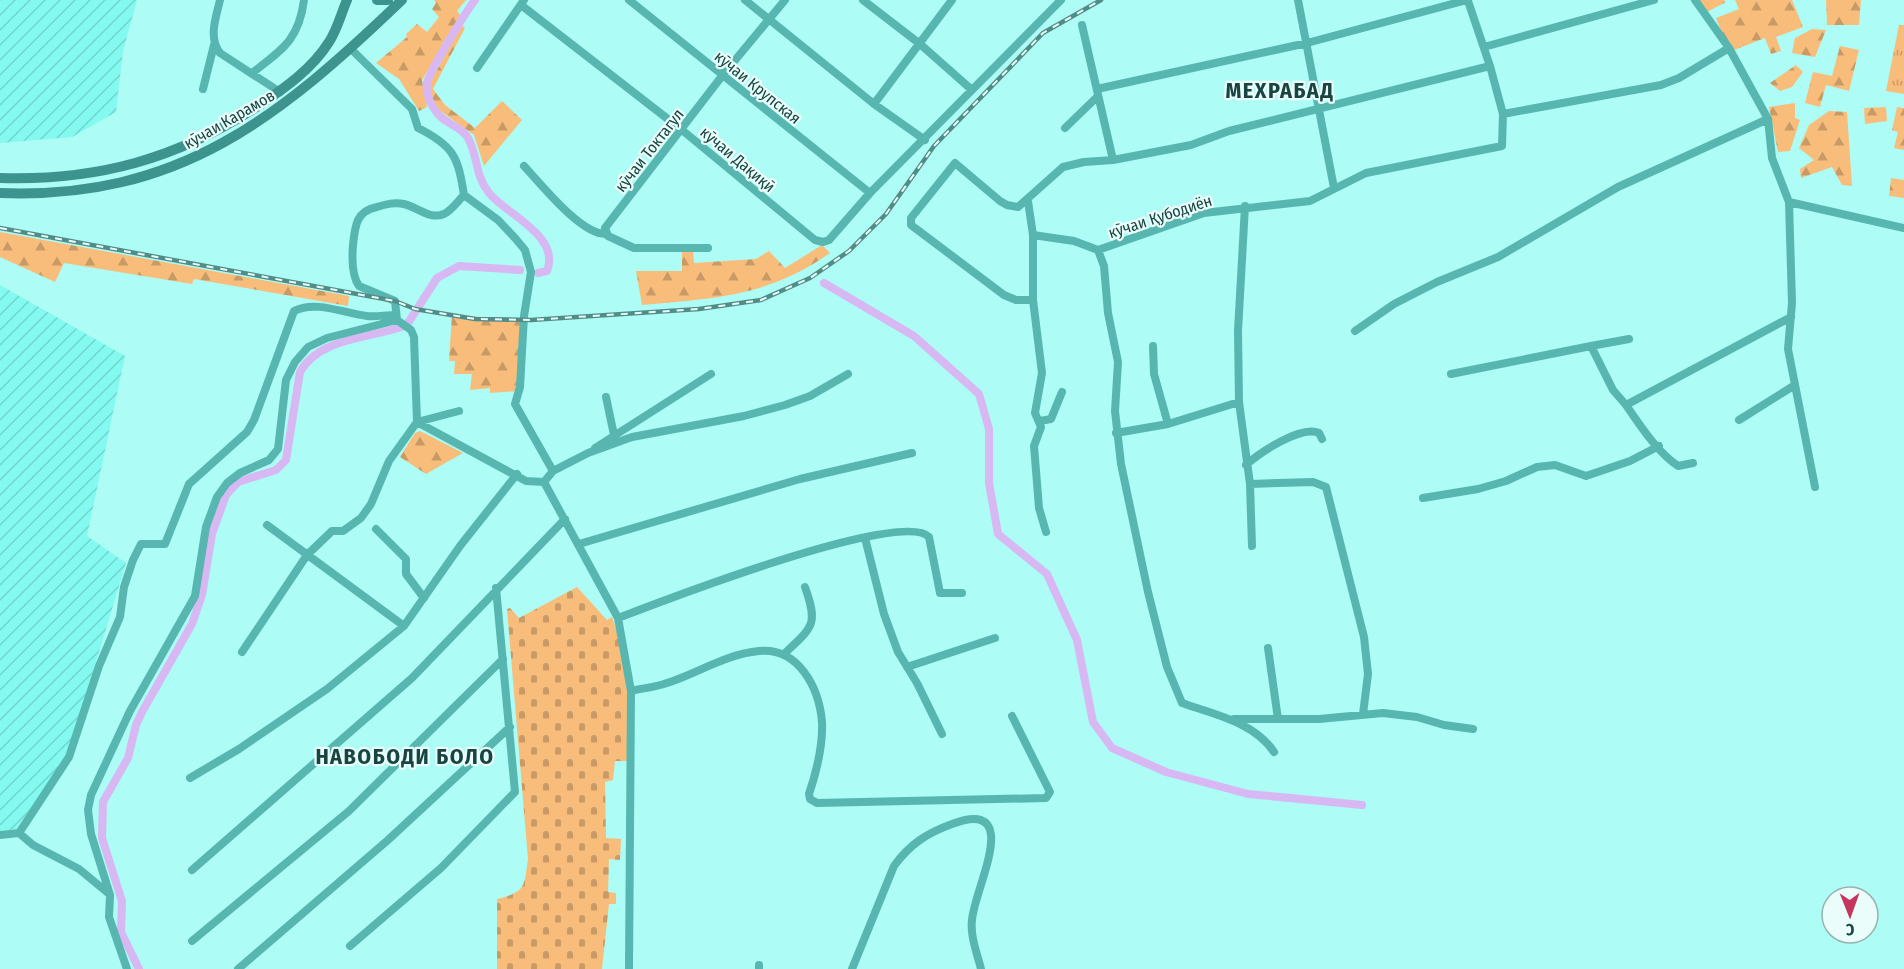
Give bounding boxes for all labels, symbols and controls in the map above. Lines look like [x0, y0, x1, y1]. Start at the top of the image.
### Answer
street label: кӯчаи Крупская [711, 47, 805, 128]
district label: МЕХРАБАД [1226, 77, 1334, 104]
street label: кӯчаи Карамов [181, 86, 278, 153]
street label: кӯчаи Токтагул [611, 105, 688, 196]
street label: кӯчаи Дақиқӣ [696, 123, 779, 196]
street label: кӯчаи Қубодиён [1106, 191, 1214, 242]
district label: НАВОБОДИ БОЛО [315, 743, 495, 770]
north arrow [1820, 885, 1880, 945]
text: С [1845, 920, 1855, 939]

